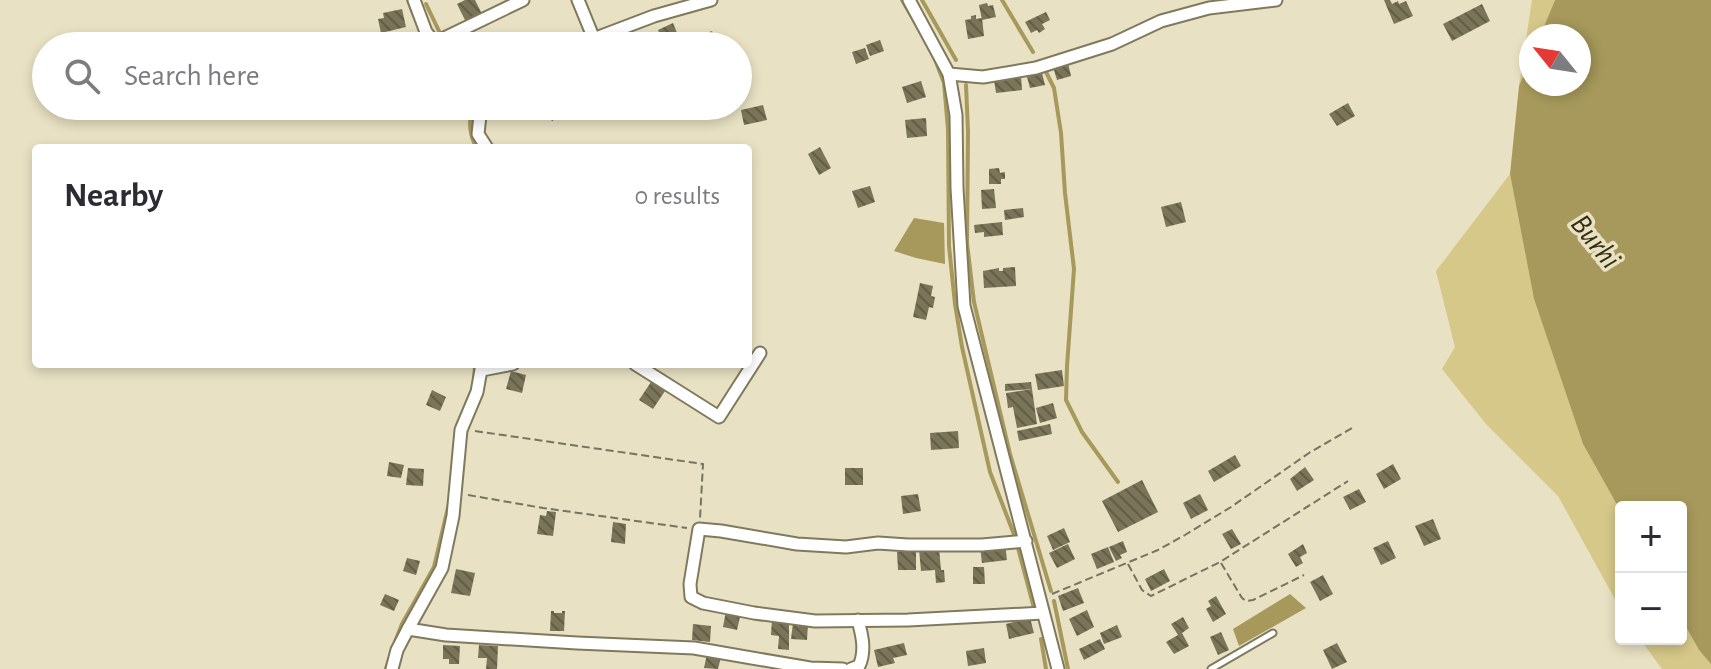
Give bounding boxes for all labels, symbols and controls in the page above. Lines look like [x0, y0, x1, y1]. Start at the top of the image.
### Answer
north arrow [1519, 24, 1591, 96]
search box [32, 32, 752, 120]
icon: search [60, 54, 104, 98]
text: Search here [124, 61, 260, 91]
text: Nearby [64, 179, 163, 213]
text: 0 results [634, 183, 720, 209]
water label: Burhi [1565, 209, 1626, 274]
map controls [1615, 501, 1687, 645]
button: + [1615, 501, 1687, 573]
button: − [1615, 573, 1687, 645]

